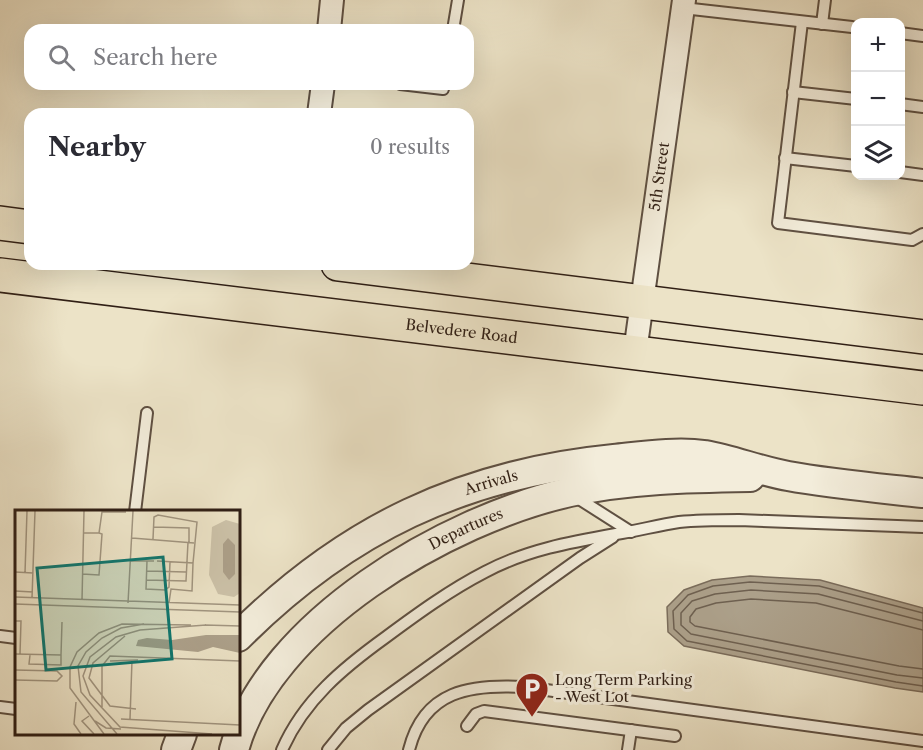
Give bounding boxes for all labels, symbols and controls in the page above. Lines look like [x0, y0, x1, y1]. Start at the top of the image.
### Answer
map controls [851, 18, 905, 180]
button: + [851, 18, 905, 72]
search box [24, 24, 474, 90]
icon: search [45, 41, 78, 74]
text: Search here [93, 44, 218, 71]
button: − [851, 72, 905, 126]
button: layers [851, 126, 905, 180]
text: Nearby [48, 131, 146, 163]
text: 0 results [370, 135, 450, 159]
street label: 5th Street [645, 140, 673, 212]
street label: Belvedere Road [405, 315, 519, 347]
street label: Arrivals [461, 465, 520, 499]
street label: Departures [425, 503, 506, 554]
inset map [15, 510, 240, 735]
place label: Long Term Parking - West Lot [555, 670, 692, 706]
parking icon: Long Term Parking - West Lot [514, 671, 550, 718]

